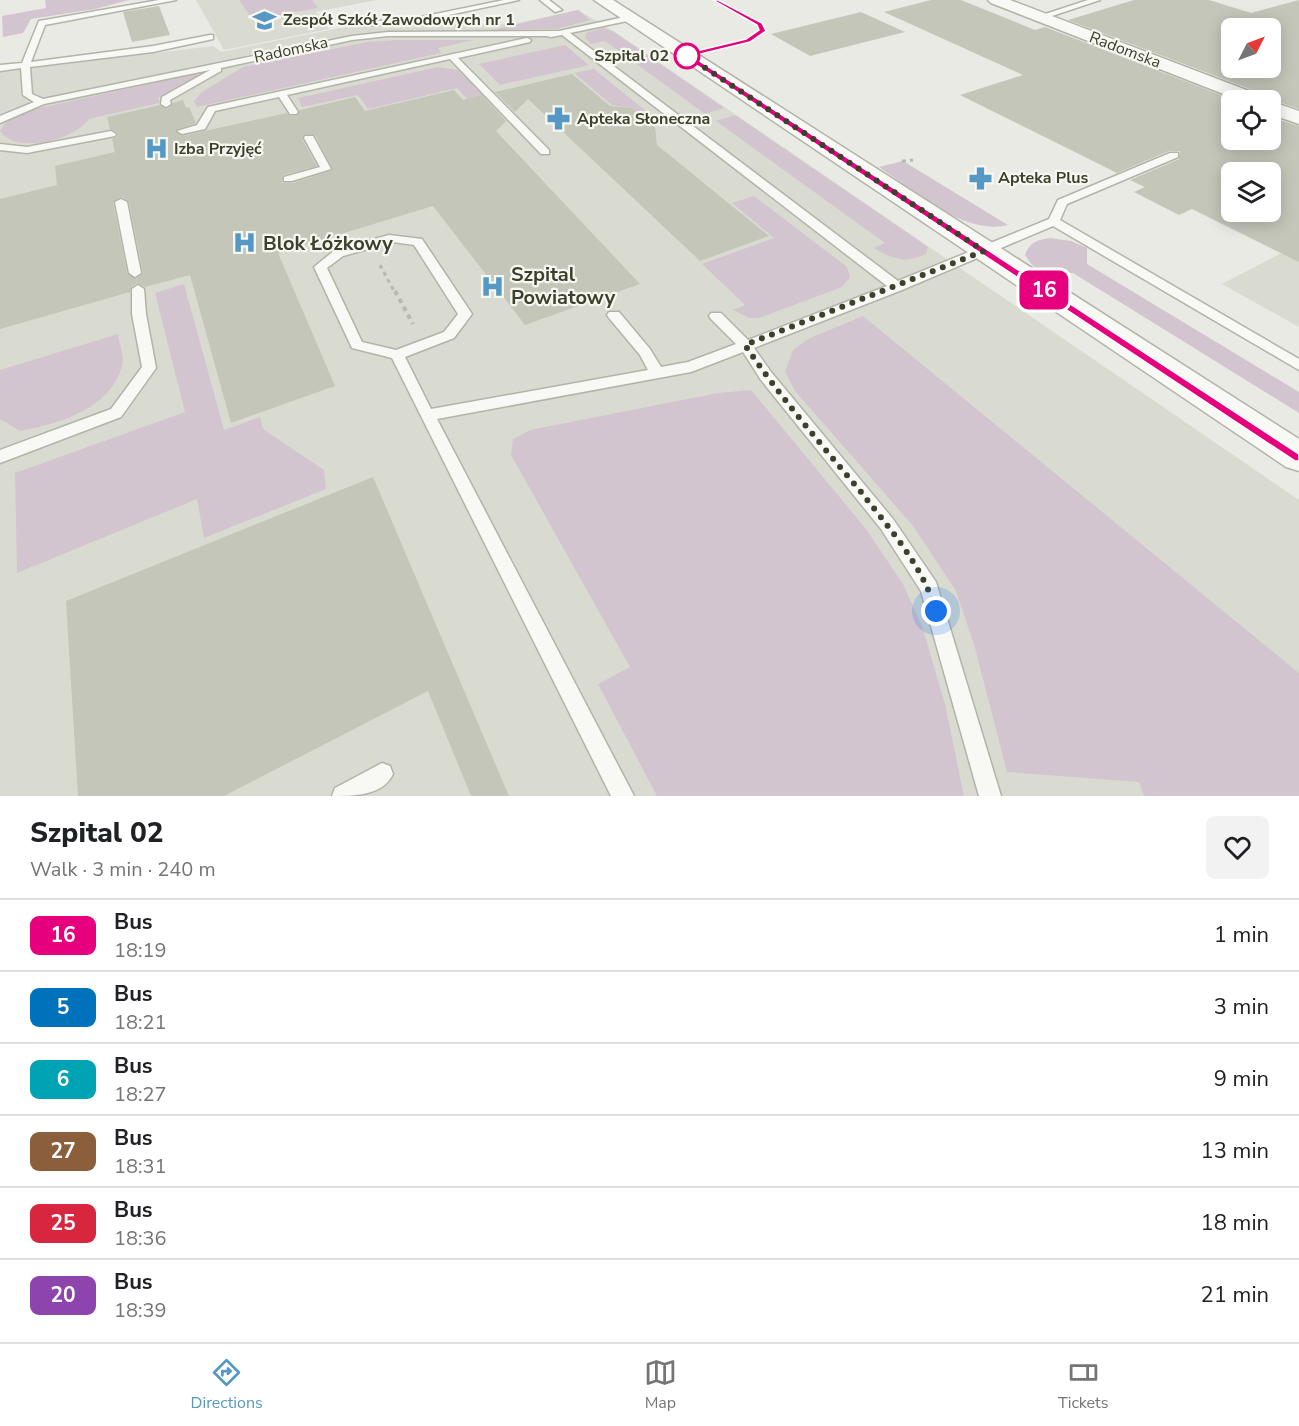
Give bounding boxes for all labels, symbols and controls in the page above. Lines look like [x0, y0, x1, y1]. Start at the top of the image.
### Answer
school or university icon: Zespół Szkół Zawodowych nr 1 [252, 7, 278, 33]
place label: Zespół Szkół Zawodowych nr 1 [283, 9, 515, 31]
north arrow [1221, 18, 1281, 78]
map controls [1221, 18, 1281, 222]
street label: Radomska [1086, 26, 1164, 74]
street label: Radomska [252, 31, 330, 69]
marker: Szpital 02 [674, 43, 700, 69]
place label: Szpital 02 [594, 45, 669, 67]
button: locate [1221, 90, 1281, 150]
pharmacy icon: Apteka Słoneczna [546, 106, 572, 132]
place label: Apteka Słoneczna [577, 108, 710, 130]
hospital icon: Izba Przyjęć [143, 136, 169, 162]
place label: Izba Przyjęć [174, 138, 262, 160]
button: layers [1221, 162, 1281, 222]
pharmacy icon: Apteka Plus [967, 165, 993, 191]
place label: Apteka Plus [998, 167, 1089, 189]
hospital icon: Blok Łóżkowy [232, 230, 258, 256]
place label: Blok Łóżkowy [263, 230, 393, 257]
place label: Szpital Powiatowy [511, 261, 616, 311]
line badge: 16 [1017, 270, 1071, 310]
hospital icon: Szpital Powiatowy [480, 273, 506, 299]
text: 16 [1031, 276, 1057, 304]
your location [921, 596, 951, 626]
text: Szpital 02 [30, 814, 164, 852]
button: heart [1206, 816, 1269, 879]
text: Walk · 3 min · 240 m [30, 856, 216, 883]
text: Bus [114, 907, 153, 937]
text: 1 min [1214, 920, 1269, 950]
text: 16 [50, 921, 76, 949]
text: 18:19 [114, 937, 167, 964]
text: Bus [114, 979, 153, 1009]
text: 3 min [1214, 992, 1269, 1022]
text: 5 [57, 993, 69, 1021]
text: 18:21 [114, 1009, 167, 1036]
text: Bus [114, 1051, 153, 1081]
text: 9 min [1214, 1064, 1269, 1094]
text: 6 [57, 1065, 69, 1093]
text: 18:27 [114, 1081, 167, 1108]
text: Bus [114, 1123, 153, 1153]
text: 13 min [1201, 1136, 1269, 1166]
text: 27 [50, 1137, 76, 1165]
text: 18:31 [114, 1153, 167, 1180]
text: Bus [114, 1195, 153, 1225]
text: 18 min [1201, 1208, 1269, 1238]
text: 25 [50, 1209, 76, 1237]
text: 18:36 [114, 1225, 167, 1252]
text: Bus [114, 1267, 153, 1297]
text: 21 min [1201, 1280, 1269, 1310]
text: 20 [50, 1281, 76, 1309]
text: 18:39 [114, 1297, 167, 1324]
tab: Directions [191, 1356, 263, 1414]
tab: Map [644, 1356, 677, 1414]
tab: Tickets [1058, 1356, 1108, 1414]

